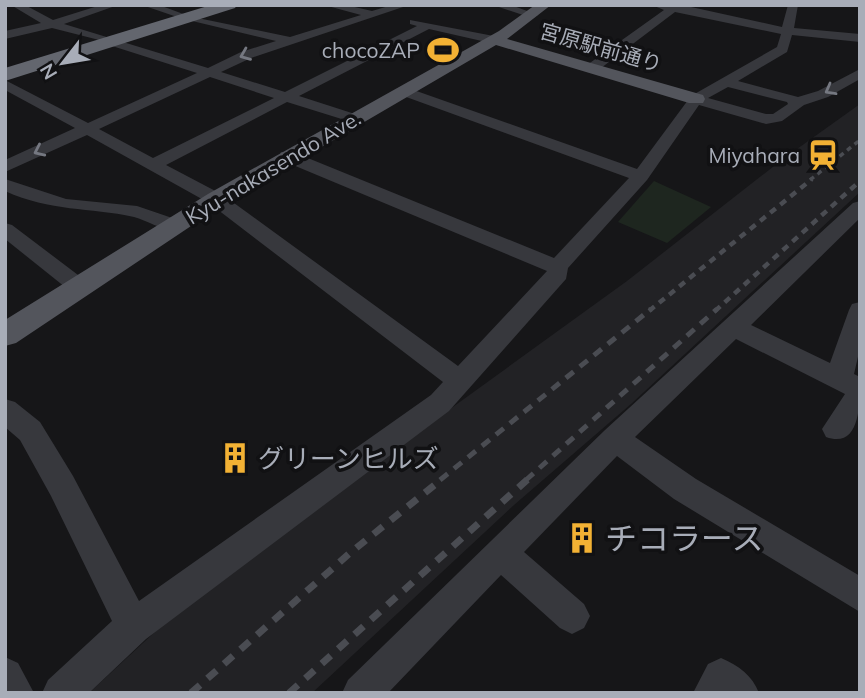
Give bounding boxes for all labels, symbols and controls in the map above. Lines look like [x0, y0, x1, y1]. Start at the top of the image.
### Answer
street label: 宮原駅前通り [537, 17, 665, 77]
north arrow [28, 28, 98, 98]
sports icon: chocoZAP [426, 33, 460, 67]
place label: chocoZAP [322, 37, 420, 63]
one-way arrow [240, 47, 253, 61]
text: N [34, 59, 62, 84]
one-way arrow [824, 82, 837, 95]
street label: Kyu-nakasendo Ave. [181, 104, 365, 230]
station icon: Miyahara [806, 138, 840, 172]
place label: Miyahara [708, 142, 800, 168]
one-way arrow [34, 143, 46, 157]
building icon: グリーンヒルズ [218, 441, 252, 475]
place label: グリーンヒルズ [258, 442, 439, 475]
place label: チコラース [605, 518, 763, 558]
building icon: チコラース [565, 521, 599, 555]

